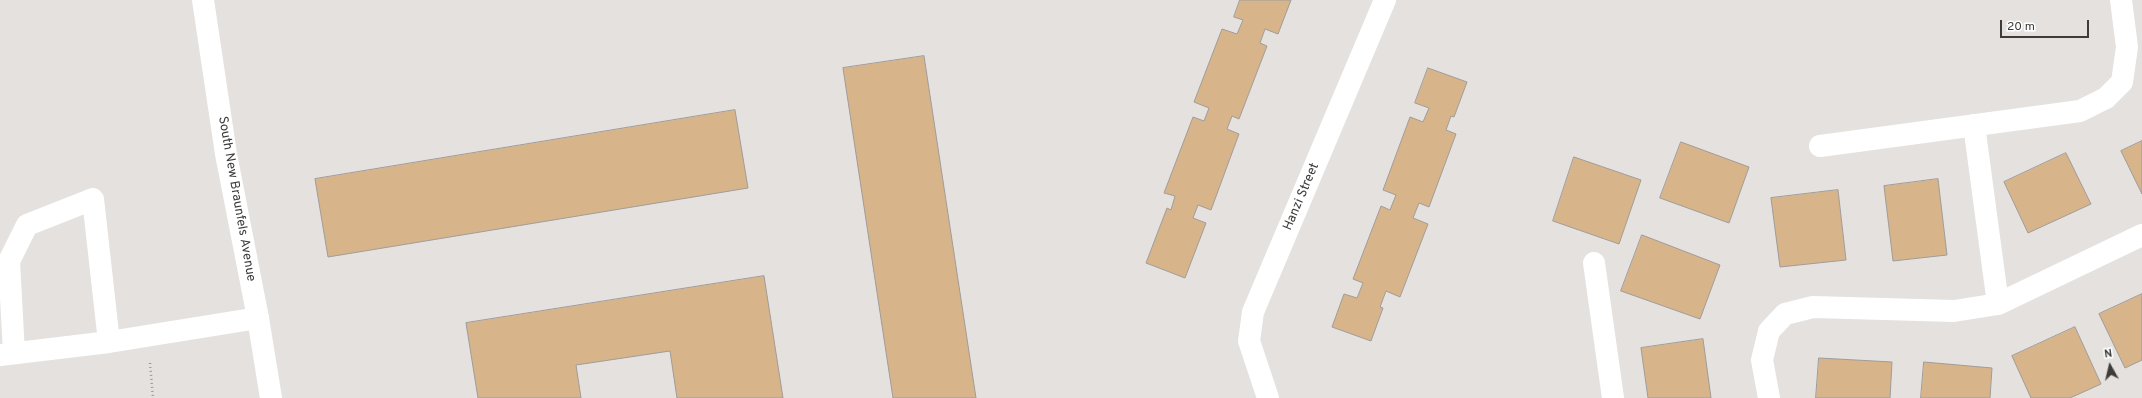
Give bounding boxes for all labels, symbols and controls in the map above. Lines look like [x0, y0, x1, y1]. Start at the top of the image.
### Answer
scale bar [2002, 12, 2091, 38]
text: 20 m [2007, 19, 2035, 35]
street label: South New Braunfels Avenue [214, 115, 258, 283]
street label: Hanzi Street [1281, 161, 1323, 233]
north arrow [2090, 346, 2130, 386]
text: N [2103, 347, 2113, 362]

